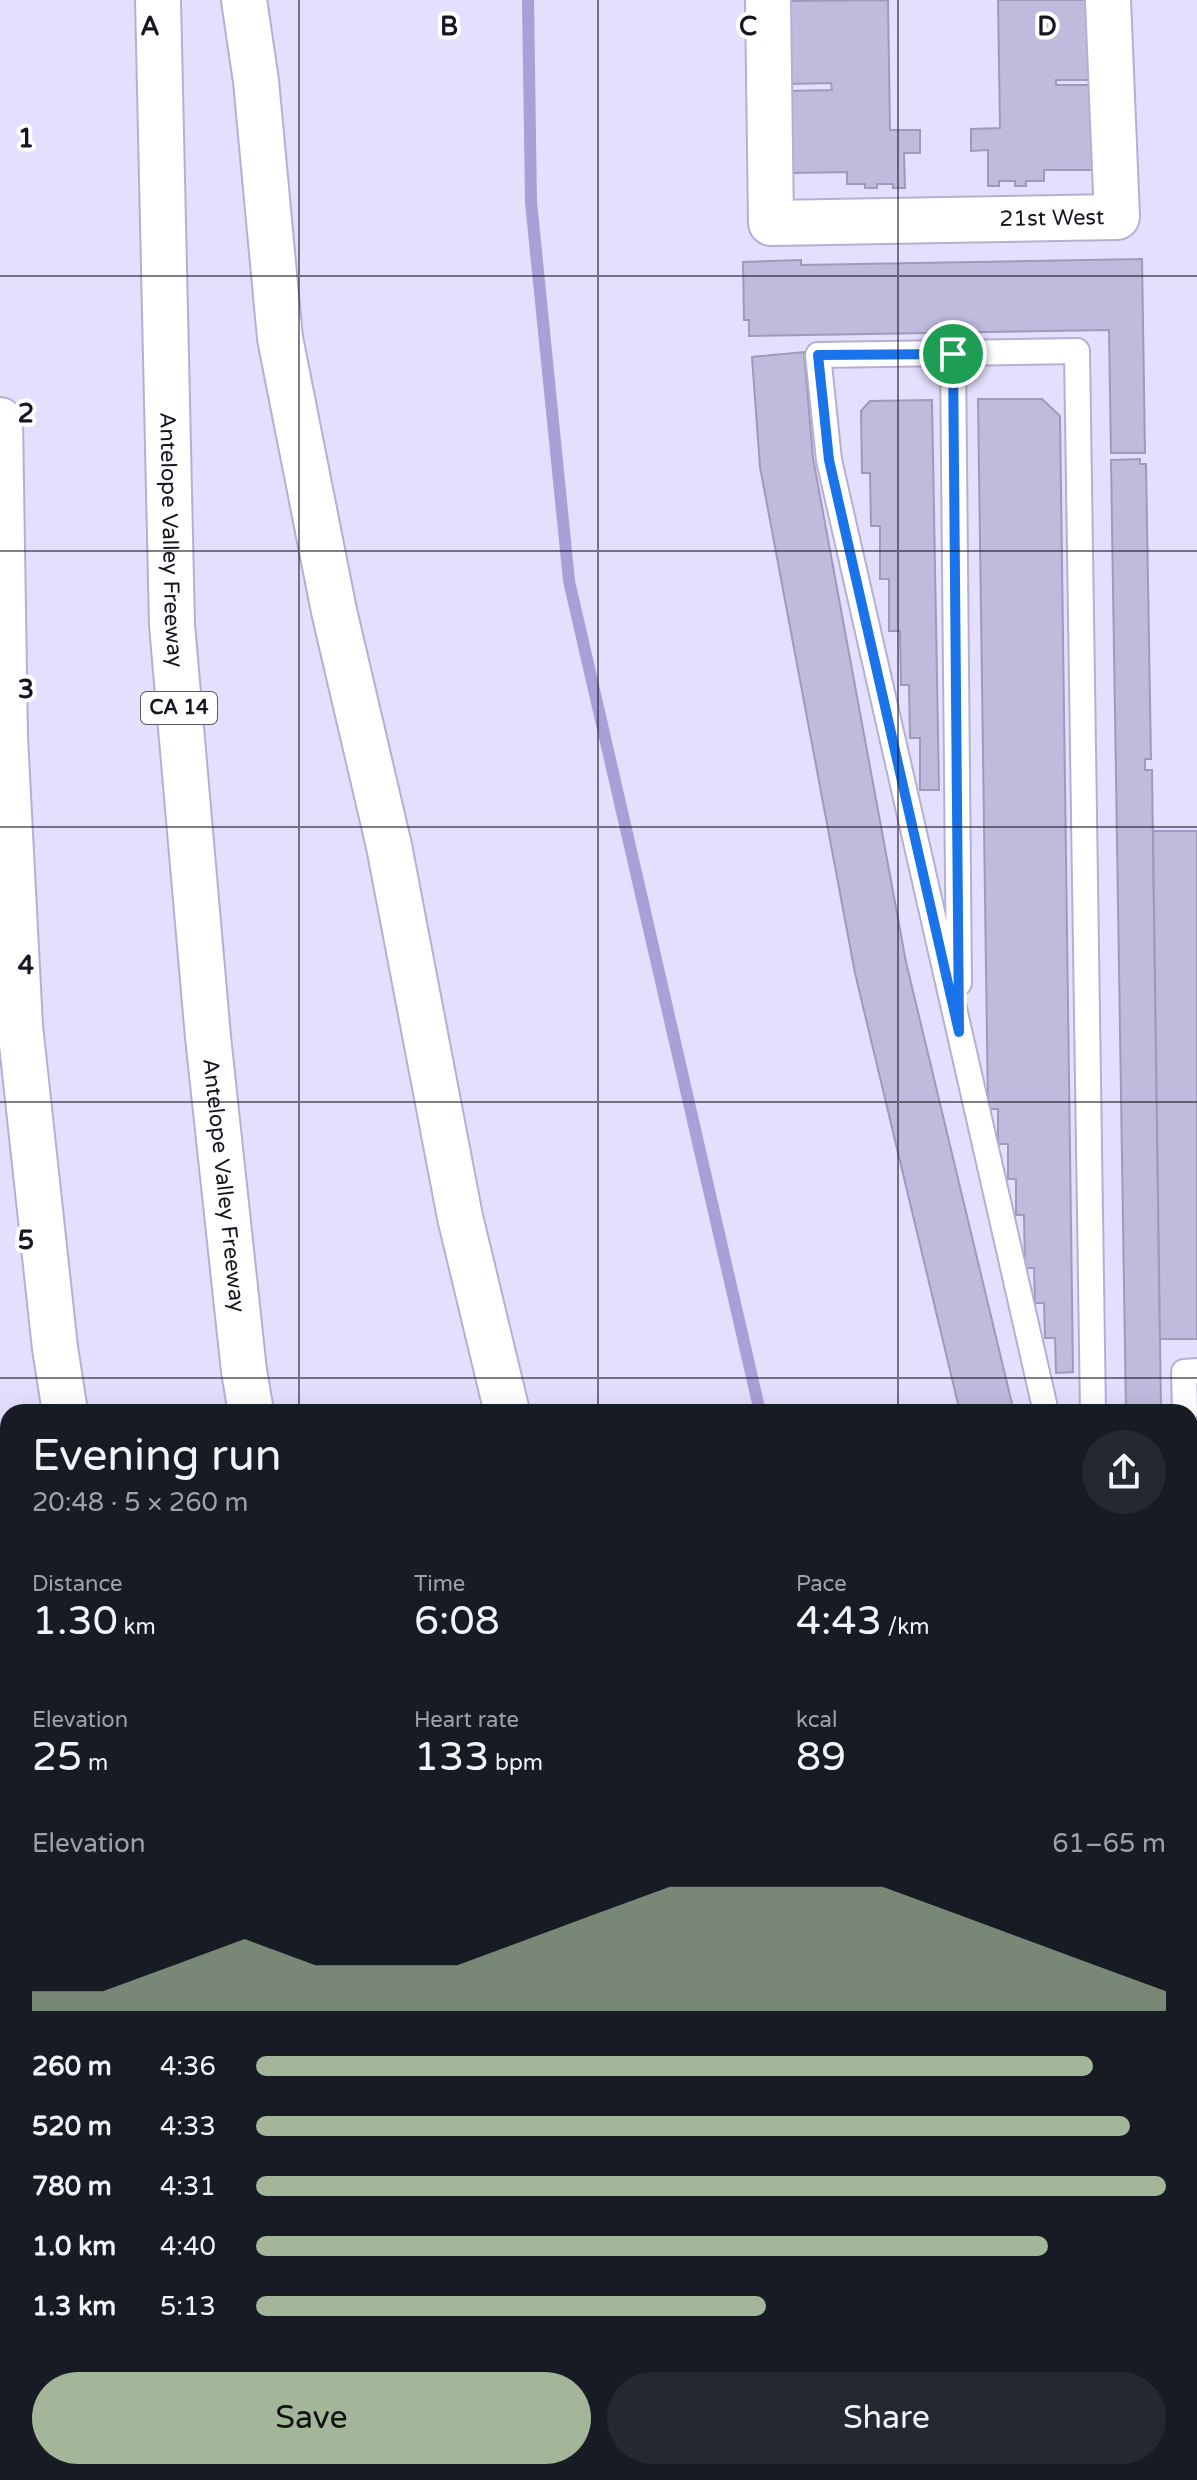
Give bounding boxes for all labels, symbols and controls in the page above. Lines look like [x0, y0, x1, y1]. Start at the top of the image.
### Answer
text: A [140, 11, 160, 42]
text: B [440, 11, 458, 42]
text: C [739, 11, 757, 42]
text: D [1037, 11, 1057, 42]
text: 1 [18, 123, 34, 154]
street label: 21st West [999, 204, 1105, 232]
pin [919, 320, 987, 388]
icon: arrive [931, 332, 975, 376]
text: 2 [18, 398, 34, 429]
street label: Antelope Valley Freeway [154, 412, 189, 669]
text: 3 [18, 674, 34, 705]
road number: CA 14 [141, 692, 217, 724]
text: 4 [18, 950, 34, 981]
street label: Antelope Valley Freeway [197, 1057, 251, 1314]
text: 5 [18, 1225, 34, 1256]
text: Evening run [32, 1430, 281, 1483]
button: share [1082, 1430, 1166, 1514]
text: 20:48 · 5 × 260 m [32, 1487, 248, 1518]
text: Distance [32, 1571, 123, 1597]
text: Time [414, 1571, 465, 1597]
text: Pace [796, 1571, 847, 1597]
text: 1.30 [32, 1597, 118, 1645]
text: 6:08 [414, 1597, 500, 1645]
text: 4:43 [796, 1597, 882, 1645]
text: km [118, 1614, 156, 1640]
text: /km [882, 1614, 929, 1640]
text: Elevation [32, 1707, 128, 1733]
text: Heart rate [414, 1707, 519, 1733]
text: kcal [796, 1707, 837, 1733]
text: 25 [32, 1733, 82, 1781]
text: 133 [414, 1733, 489, 1781]
text: 89 [796, 1733, 846, 1781]
text: m [82, 1750, 108, 1776]
text: bpm [489, 1750, 543, 1776]
text: Elevation [32, 1828, 146, 1859]
text: 61–65 m [1052, 1828, 1166, 1859]
text: 260 m [32, 2051, 112, 2082]
text: 4:36 [160, 2051, 216, 2082]
text: 520 m [32, 2111, 112, 2142]
text: 4:33 [160, 2111, 216, 2142]
text: 780 m [32, 2171, 112, 2202]
text: 4:31 [160, 2171, 216, 2202]
text: 1.0 km [32, 2231, 116, 2262]
text: 4:40 [160, 2231, 216, 2262]
text: 1.3 km [32, 2291, 116, 2322]
text: 5:13 [160, 2291, 216, 2322]
button: Save [32, 2372, 591, 2464]
button: Share [607, 2372, 1166, 2464]

